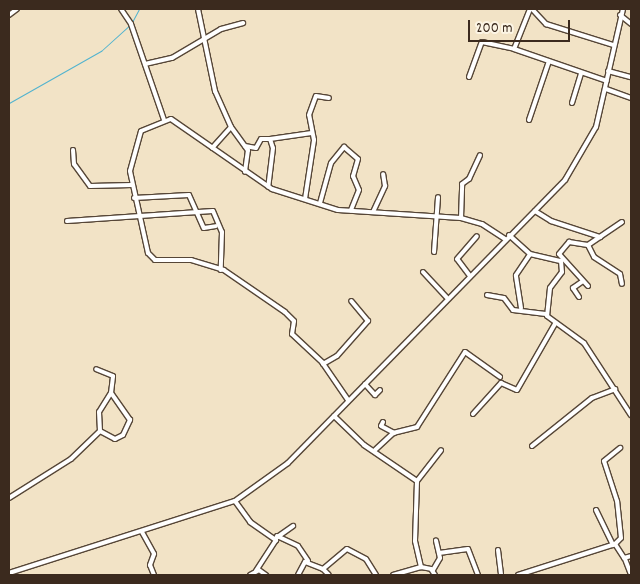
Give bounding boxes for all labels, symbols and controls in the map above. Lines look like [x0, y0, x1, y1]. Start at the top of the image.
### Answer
scale bar [470, 10, 572, 42]
text: 200 m [476, 18, 513, 40]

